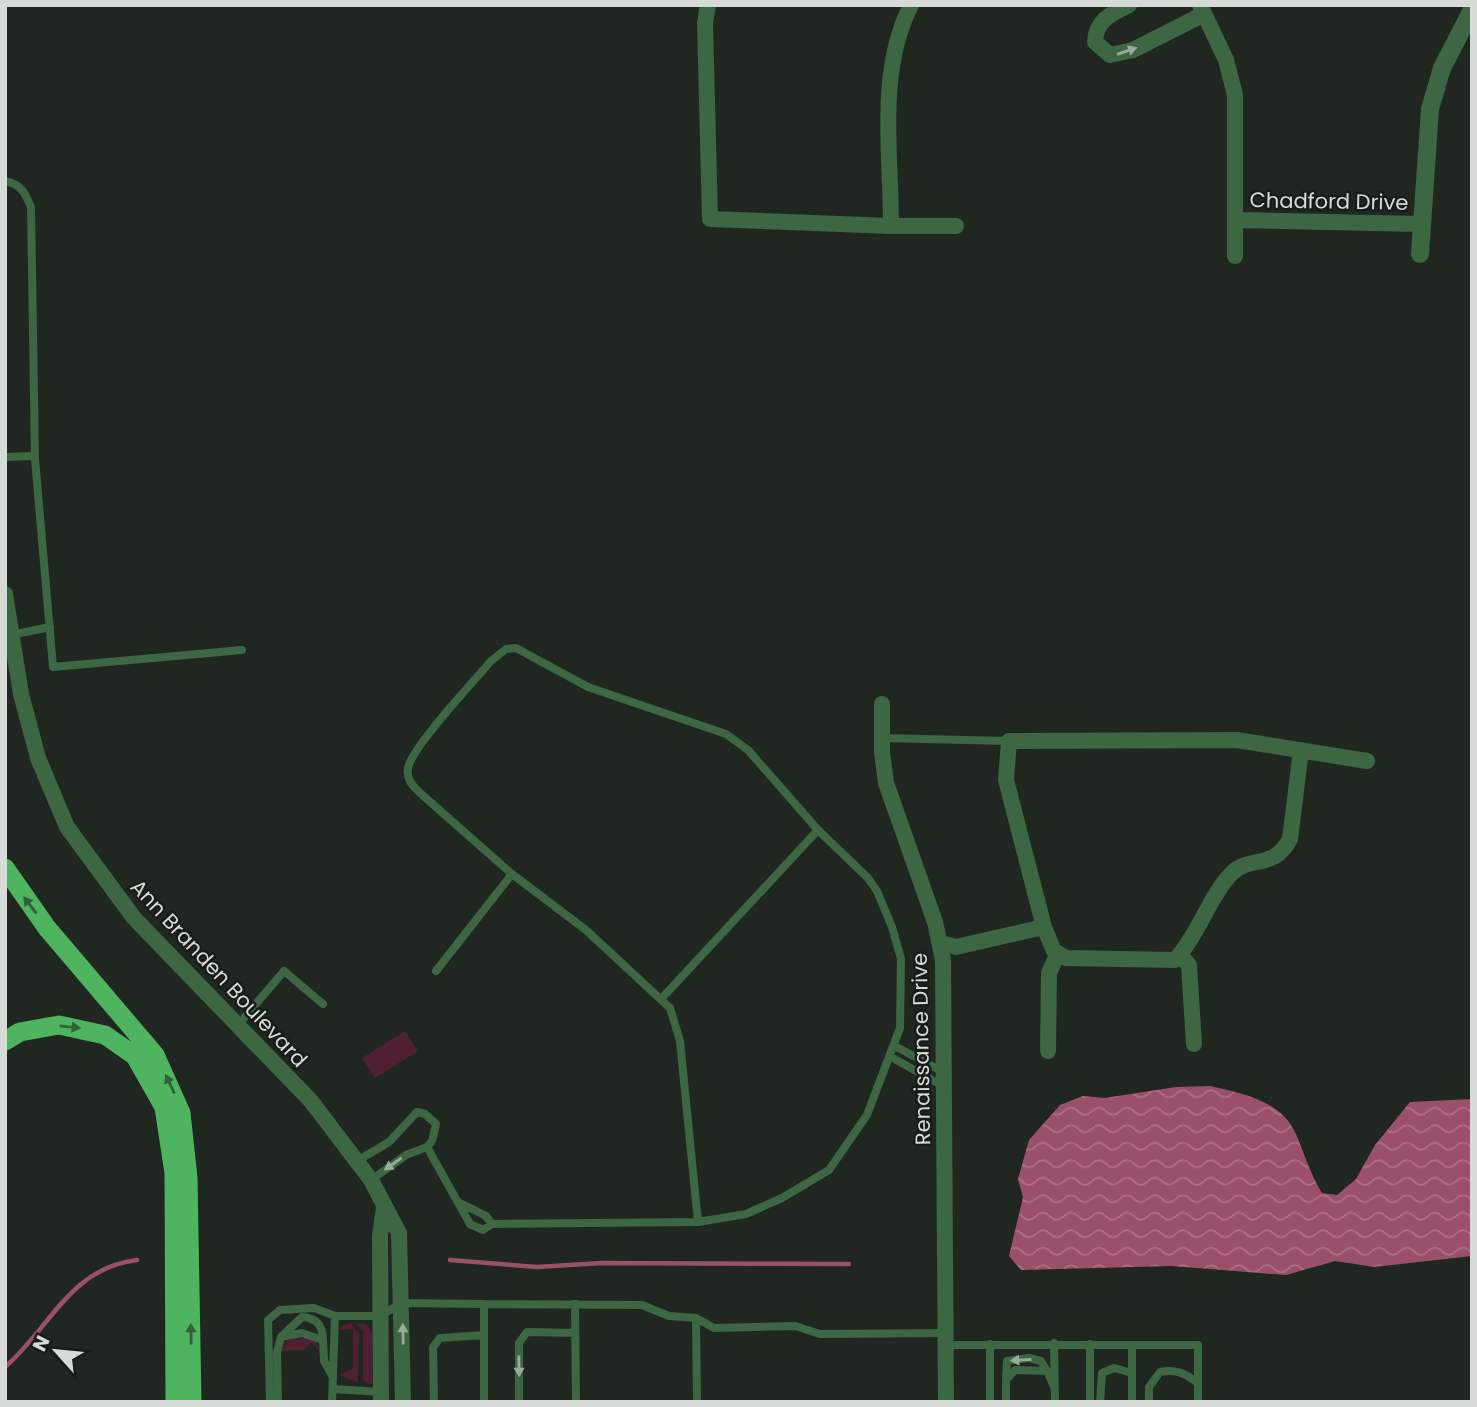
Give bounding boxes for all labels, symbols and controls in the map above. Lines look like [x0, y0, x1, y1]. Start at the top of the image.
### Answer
one-way arrow [1117, 45, 1138, 56]
street label: Chadford Drive [1249, 185, 1409, 217]
street label: Ann Branden Boulevard [124, 873, 314, 1073]
one-way arrow [24, 896, 38, 914]
street label: Renaissance Drive [905, 953, 937, 1145]
one-way arrow [59, 1021, 81, 1032]
one-way arrow [164, 1074, 175, 1094]
one-way arrow [383, 1157, 402, 1170]
north arrow [21, 1316, 91, 1386]
one-way arrow [185, 1322, 197, 1344]
one-way arrow [397, 1322, 408, 1344]
text: N [26, 1331, 57, 1356]
one-way arrow [1009, 1354, 1031, 1365]
one-way arrow [513, 1355, 525, 1377]

